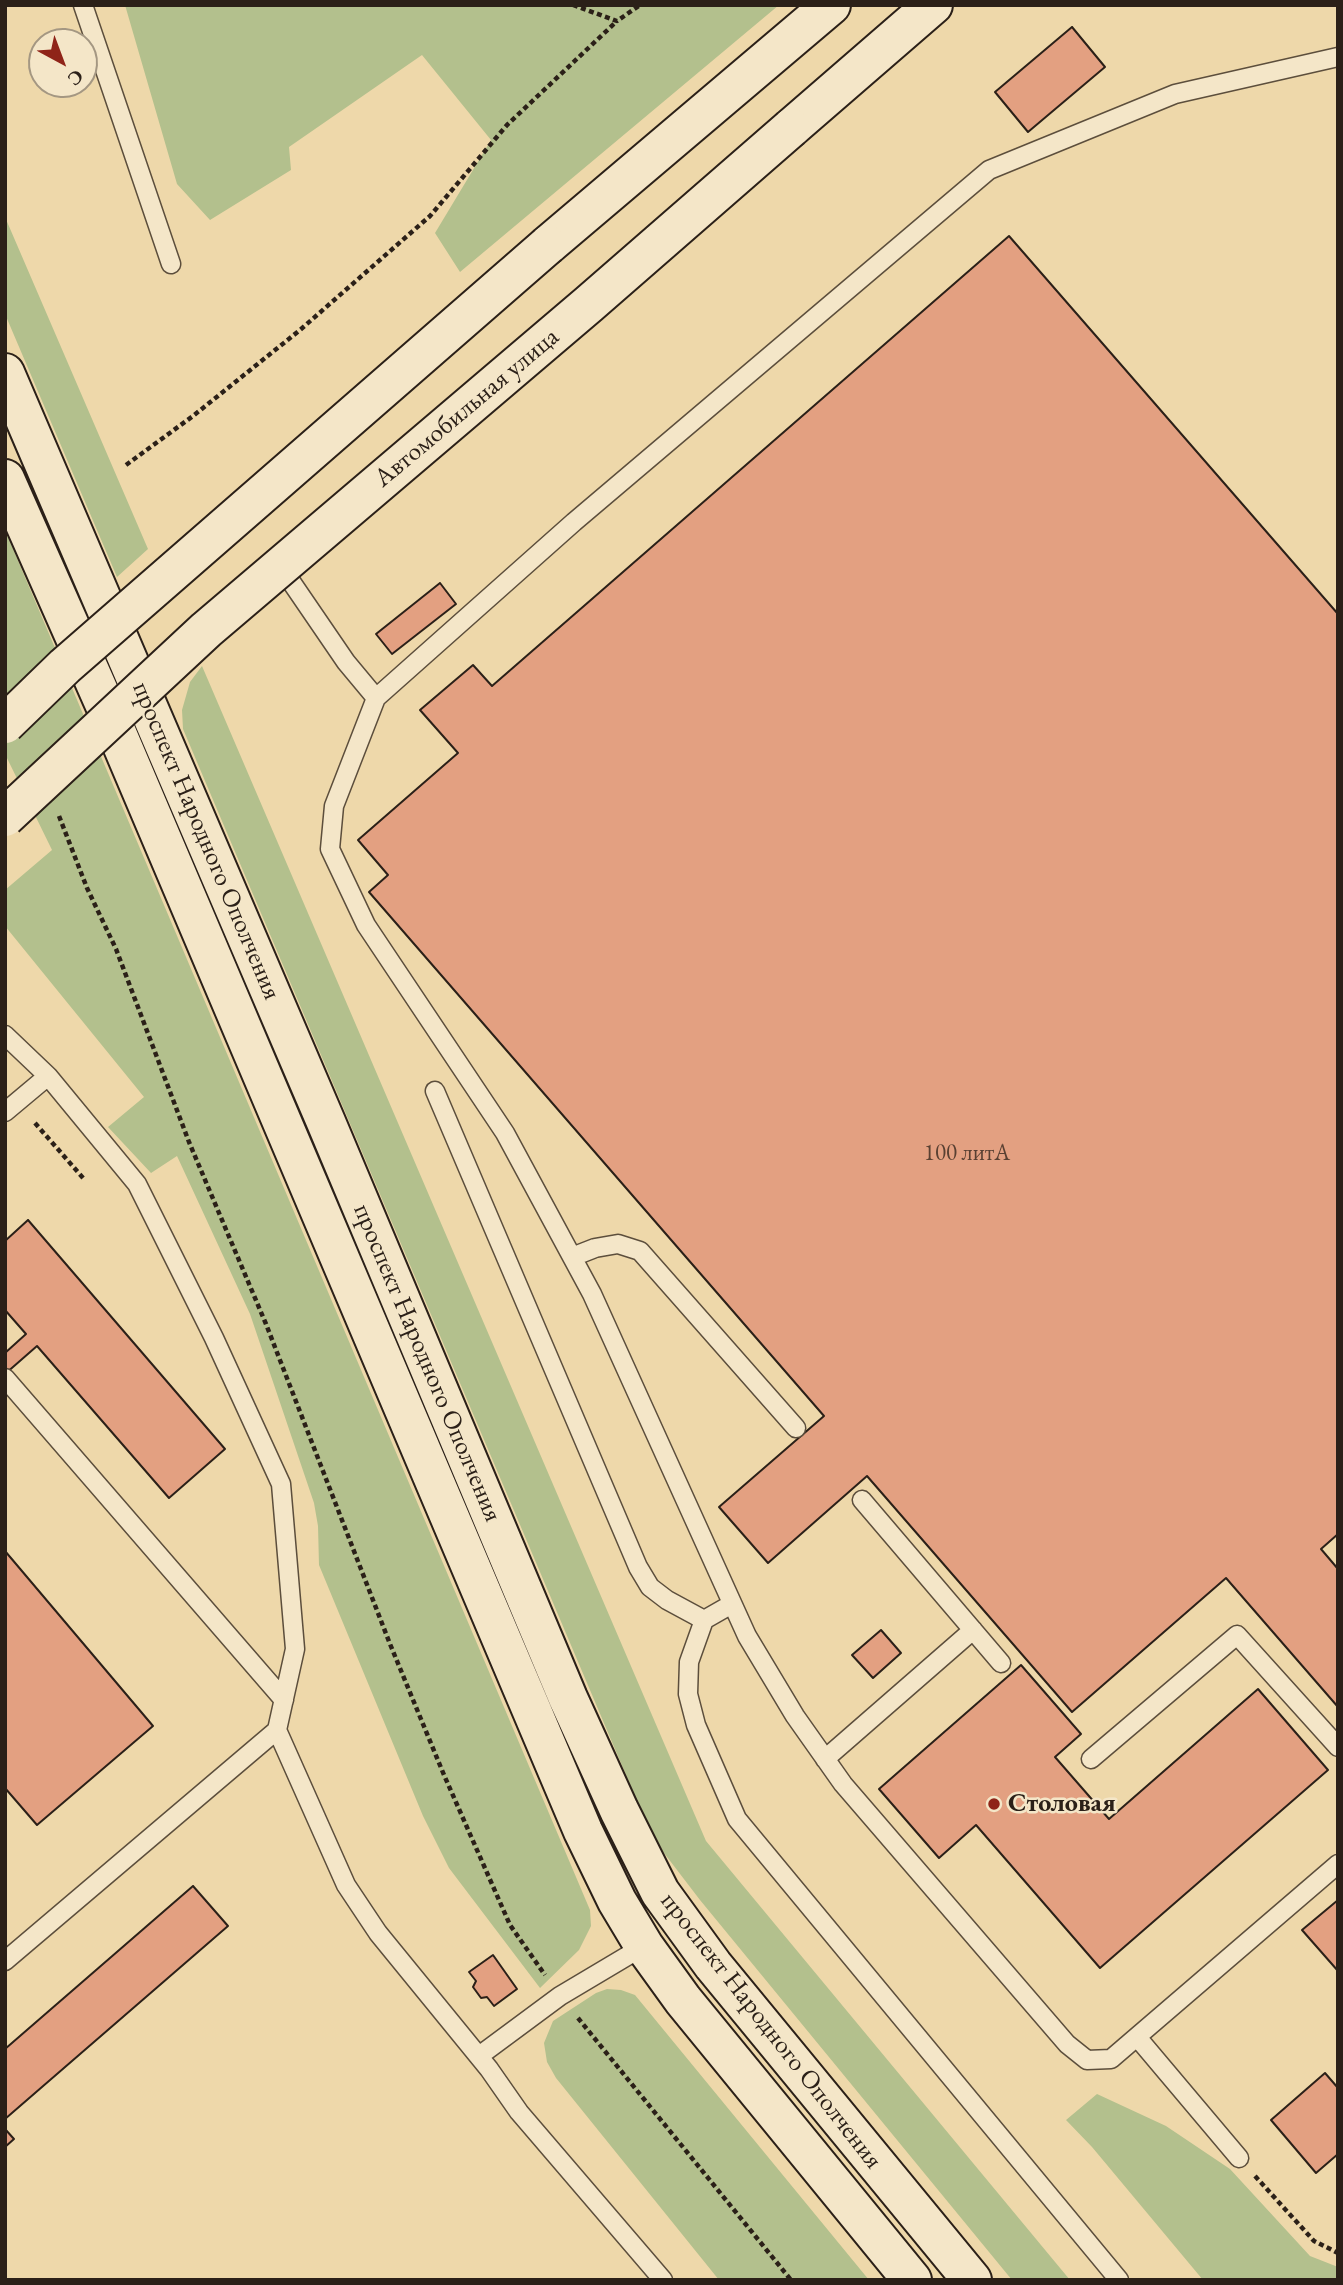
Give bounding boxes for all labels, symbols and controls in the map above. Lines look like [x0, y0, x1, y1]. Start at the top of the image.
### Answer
north arrow [28, 28, 98, 98]
text: С [63, 64, 89, 92]
street label: Автомобильная улица [368, 322, 566, 494]
street label: проспект Народного Ополчения [125, 677, 287, 1005]
house number: 100 литА [924, 1140, 1010, 1168]
street label: проспект Народного Ополчения [346, 1199, 508, 1527]
place label: Столовая [1008, 1788, 1116, 1820]
marker: Столовая [986, 1796, 1002, 1812]
street label: проспект Народного Ополчения [653, 1887, 889, 2175]

